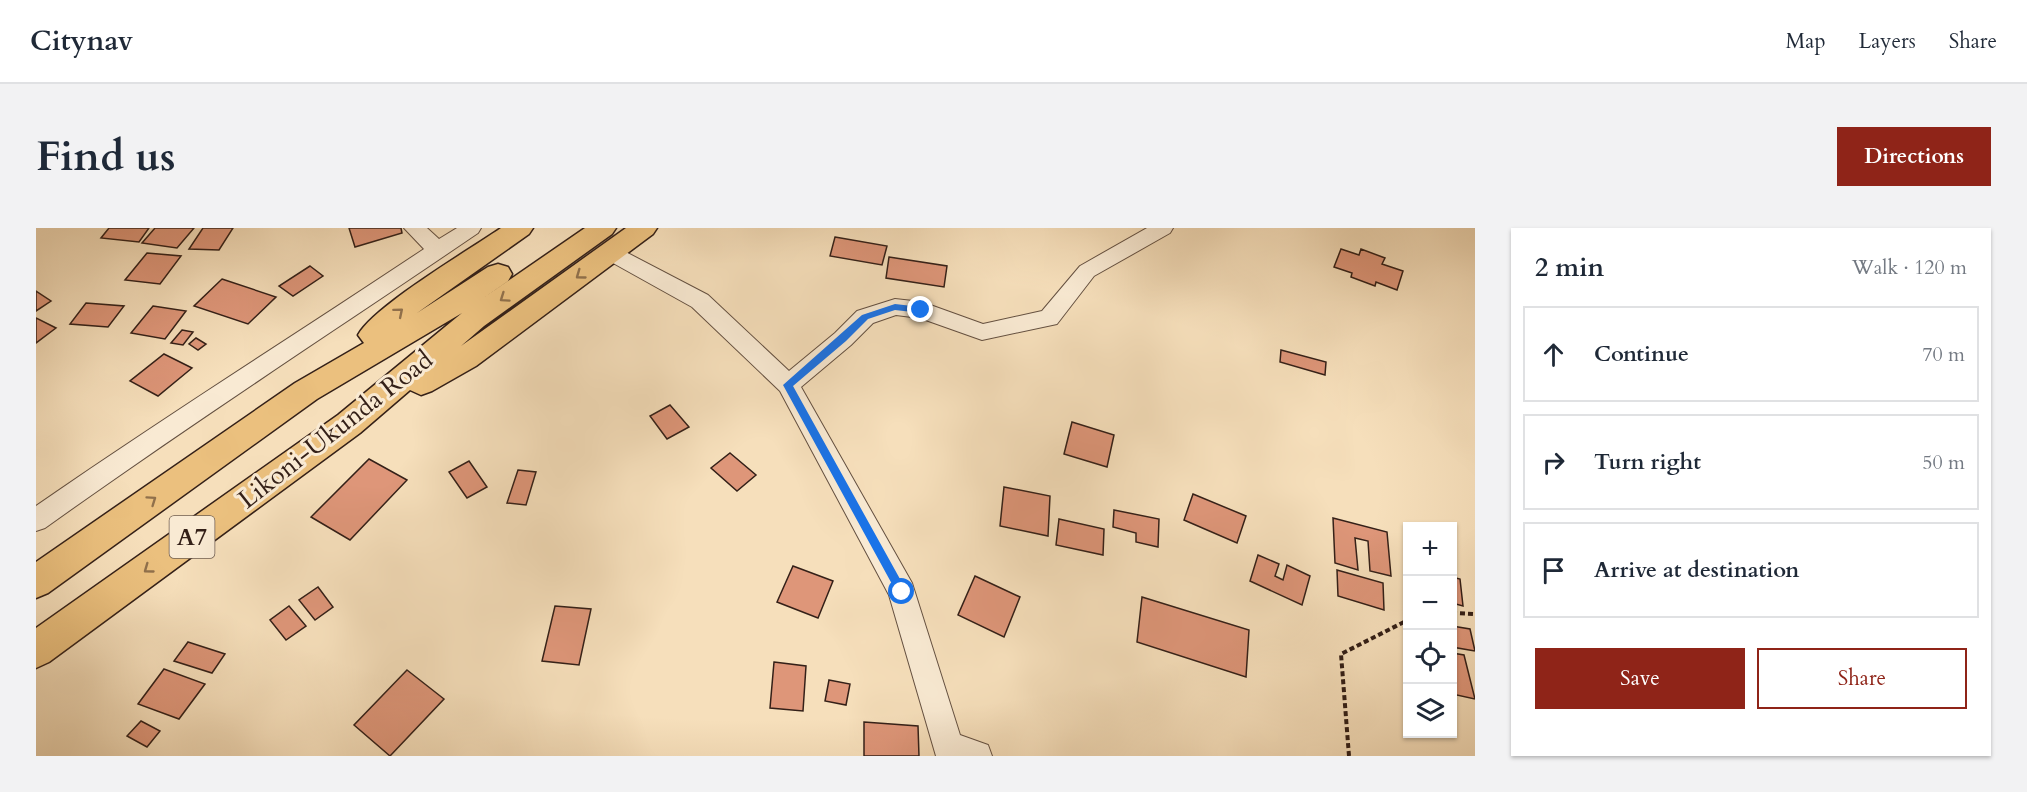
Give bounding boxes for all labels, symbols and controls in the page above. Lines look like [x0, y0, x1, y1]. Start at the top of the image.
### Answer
text: Citynav [30, 22, 133, 60]
text: Map [1786, 27, 1826, 56]
text: Layers [1859, 27, 1916, 56]
text: Share [1949, 27, 1997, 56]
button: Directions [1837, 127, 1991, 186]
text: Find us [36, 128, 176, 185]
text: 2 min [1535, 250, 1604, 285]
text: Walk · 120 m [1852, 254, 1967, 281]
one-way arrow [576, 268, 587, 279]
one-way arrow [499, 291, 510, 302]
route end [907, 296, 933, 322]
one-way arrow [392, 309, 403, 320]
icon: ahead [1537, 338, 1570, 371]
text: Continue [1594, 339, 1689, 369]
text: 70 m [1922, 341, 1965, 368]
street label: Likoni-Ukunda Road [231, 342, 440, 516]
icon: right [1537, 446, 1570, 479]
text: Turn right [1594, 447, 1701, 477]
text: 50 m [1922, 449, 1965, 476]
one-way arrow [146, 496, 157, 507]
road number: A7 [170, 516, 214, 558]
map controls [1403, 522, 1457, 738]
button: + [1403, 522, 1457, 576]
icon: arrive [1537, 554, 1570, 587]
text: Arrive at destination [1594, 555, 1799, 585]
one-way arrow [143, 562, 154, 573]
button: − [1403, 576, 1457, 630]
route start [888, 578, 914, 604]
button: locate [1403, 630, 1457, 684]
button: Save [1535, 648, 1745, 709]
button: Share [1757, 648, 1967, 709]
button: layers [1403, 684, 1457, 738]

